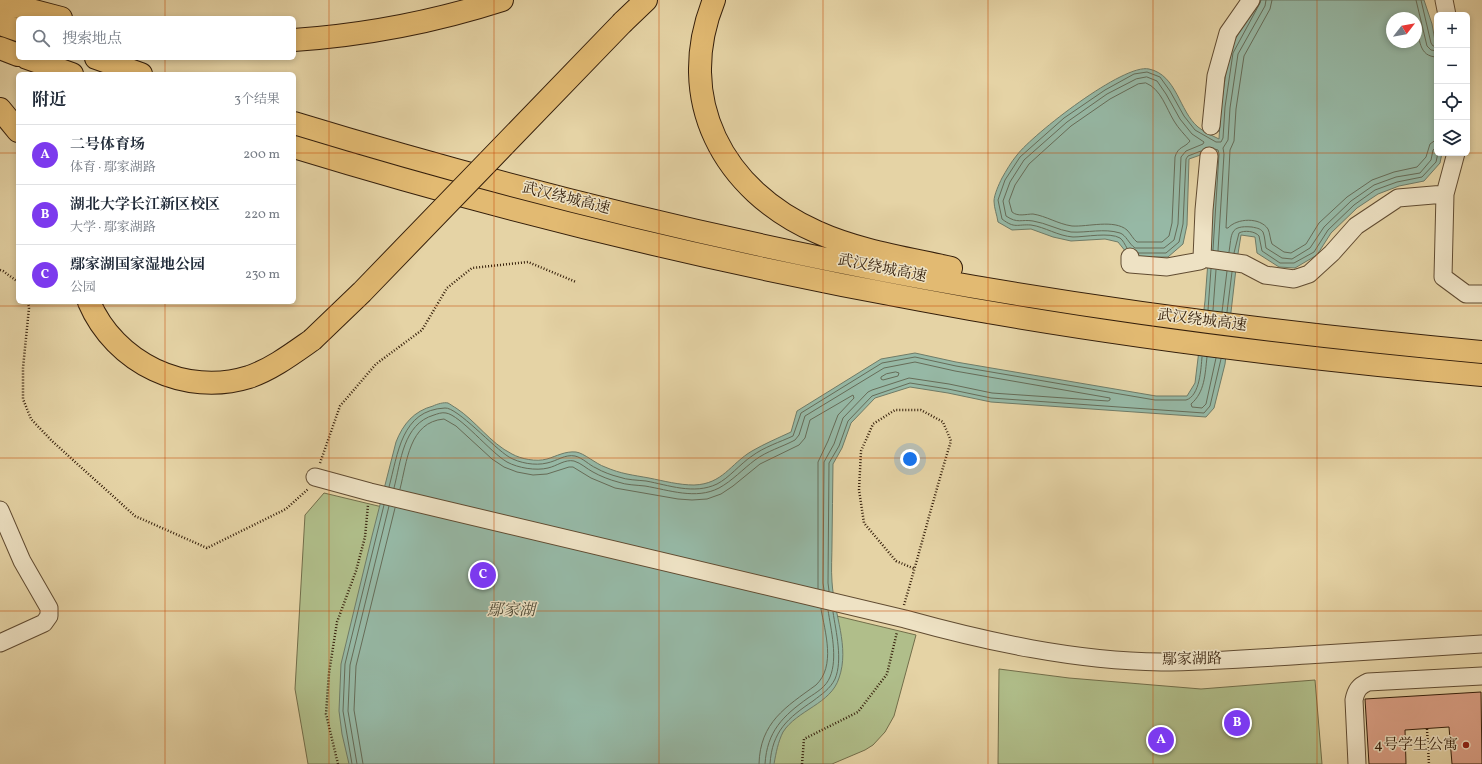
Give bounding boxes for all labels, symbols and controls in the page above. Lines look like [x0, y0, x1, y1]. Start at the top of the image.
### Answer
north arrow [1386, 12, 1422, 48]
map controls [1434, 12, 1470, 156]
button: + [1434, 12, 1470, 48]
search box [16, 16, 296, 60]
icon: search [30, 27, 52, 49]
text: 搜索地点 [62, 29, 122, 50]
button: − [1434, 48, 1470, 84]
button: locate [1434, 84, 1470, 120]
text: 附近 [32, 89, 66, 112]
text: 3个结果 [234, 91, 280, 109]
button: layers [1434, 120, 1470, 156]
text: 二号体育场 [70, 135, 145, 156]
text: A [40, 146, 50, 164]
text: 200 m [243, 146, 280, 164]
text: 体育 · 鄢家湖路 [70, 159, 156, 177]
street label: 武汉绕城高速 [520, 178, 612, 220]
text: 湖北大学长江新区校区 [70, 195, 220, 216]
text: B [41, 206, 49, 224]
text: 220 m [244, 206, 280, 224]
text: 大学 · 鄢家湖路 [70, 219, 156, 237]
street label: 武汉绕城高速 [836, 250, 928, 288]
text: 鄢家湖国家湿地公园 [70, 255, 205, 276]
text: C [41, 266, 49, 284]
text: 230 m [245, 266, 280, 284]
text: 公园 [70, 279, 96, 297]
street label: 武汉绕城高速 [1156, 305, 1248, 337]
your location [900, 449, 920, 469]
pin: C [470, 560, 496, 590]
water label: 鄢家湖 [487, 600, 538, 622]
street label: 鄢家湖路 [1162, 649, 1222, 671]
pin: B [1224, 708, 1250, 738]
pin: A [1148, 725, 1174, 755]
place label: 4号学生公寓 [1374, 735, 1458, 756]
marker: 4号学生公寓 [1461, 740, 1471, 750]

